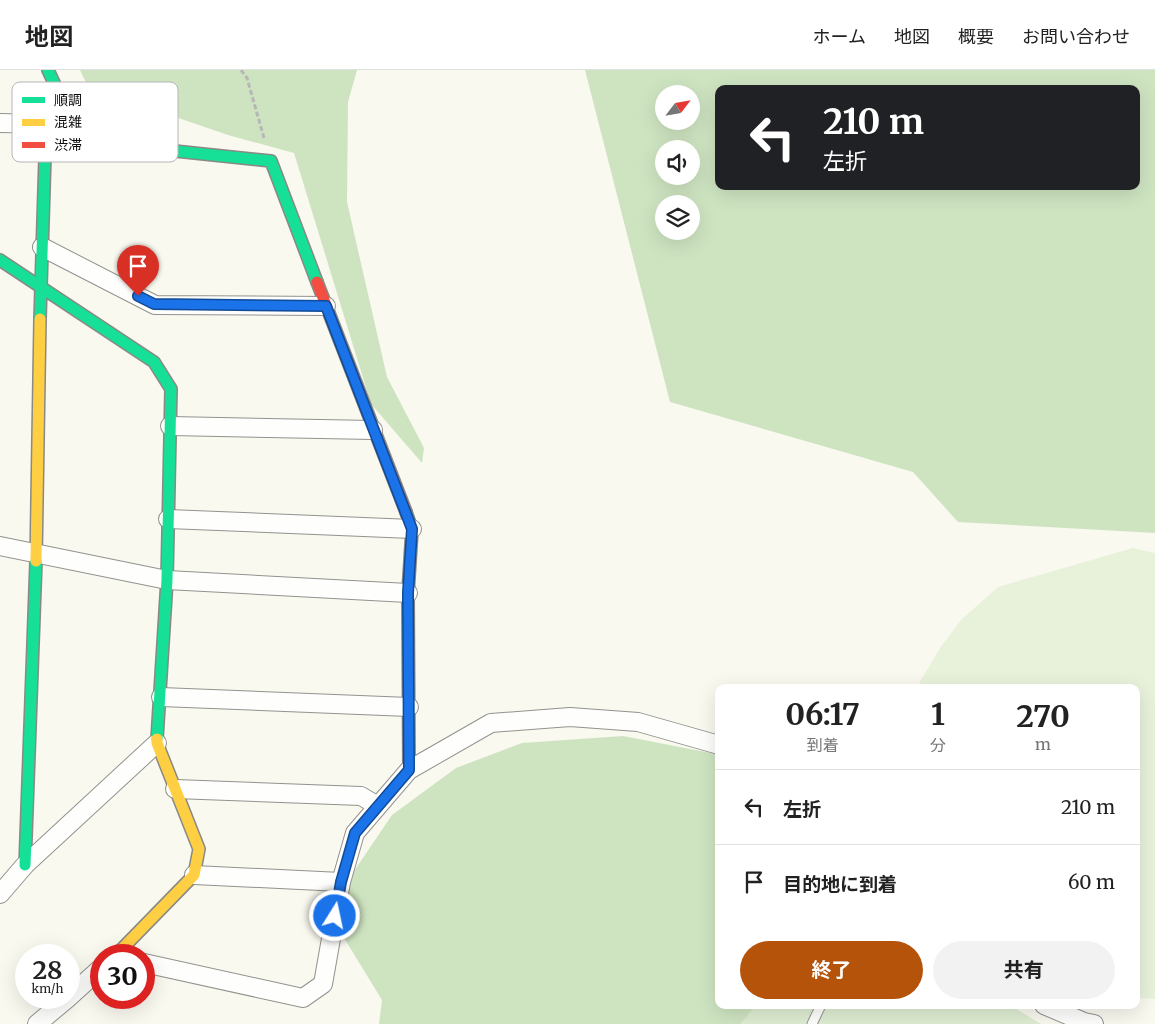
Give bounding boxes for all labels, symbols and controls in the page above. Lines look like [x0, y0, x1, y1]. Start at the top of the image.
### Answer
text: 地図 [25, 21, 73, 52]
text: ホーム [813, 25, 866, 48]
text: 地図 [894, 25, 930, 48]
text: 概要 [958, 25, 994, 48]
text: お問い合わせ [1022, 25, 1130, 48]
legend [12, 82, 178, 162]
north arrow [655, 85, 700, 130]
map controls [655, 85, 700, 240]
text: 順調 [54, 91, 82, 109]
text: 210 m [823, 100, 924, 144]
icon: left [740, 105, 805, 170]
text: 混雑 [54, 113, 82, 131]
text: 渋滞 [54, 136, 82, 154]
button: sound [655, 140, 700, 185]
text: 左折 [823, 147, 867, 175]
button: layers [655, 195, 700, 240]
pin [117, 245, 159, 296]
icon: arrive [124, 252, 152, 280]
text: 06:17 [785, 695, 860, 733]
text: 1 [931, 695, 945, 733]
text: 270 [1016, 697, 1070, 735]
text: m [1035, 734, 1051, 754]
text: 到着 [806, 735, 838, 755]
text: 分 [930, 735, 946, 755]
icon: left [740, 793, 768, 821]
text: 210 m [1061, 795, 1115, 819]
text: 左折 [783, 797, 821, 821]
icon: arrive [740, 868, 768, 896]
text: 60 m [1068, 870, 1115, 894]
text: 目的地に到着 [783, 872, 897, 896]
position arrow [308, 889, 360, 941]
button: 終了 [740, 941, 923, 999]
button: 共有 [933, 941, 1115, 999]
speed limit sign: 30 [90, 944, 155, 1009]
text: 28 [32, 954, 63, 986]
text: km/h [32, 981, 63, 996]

